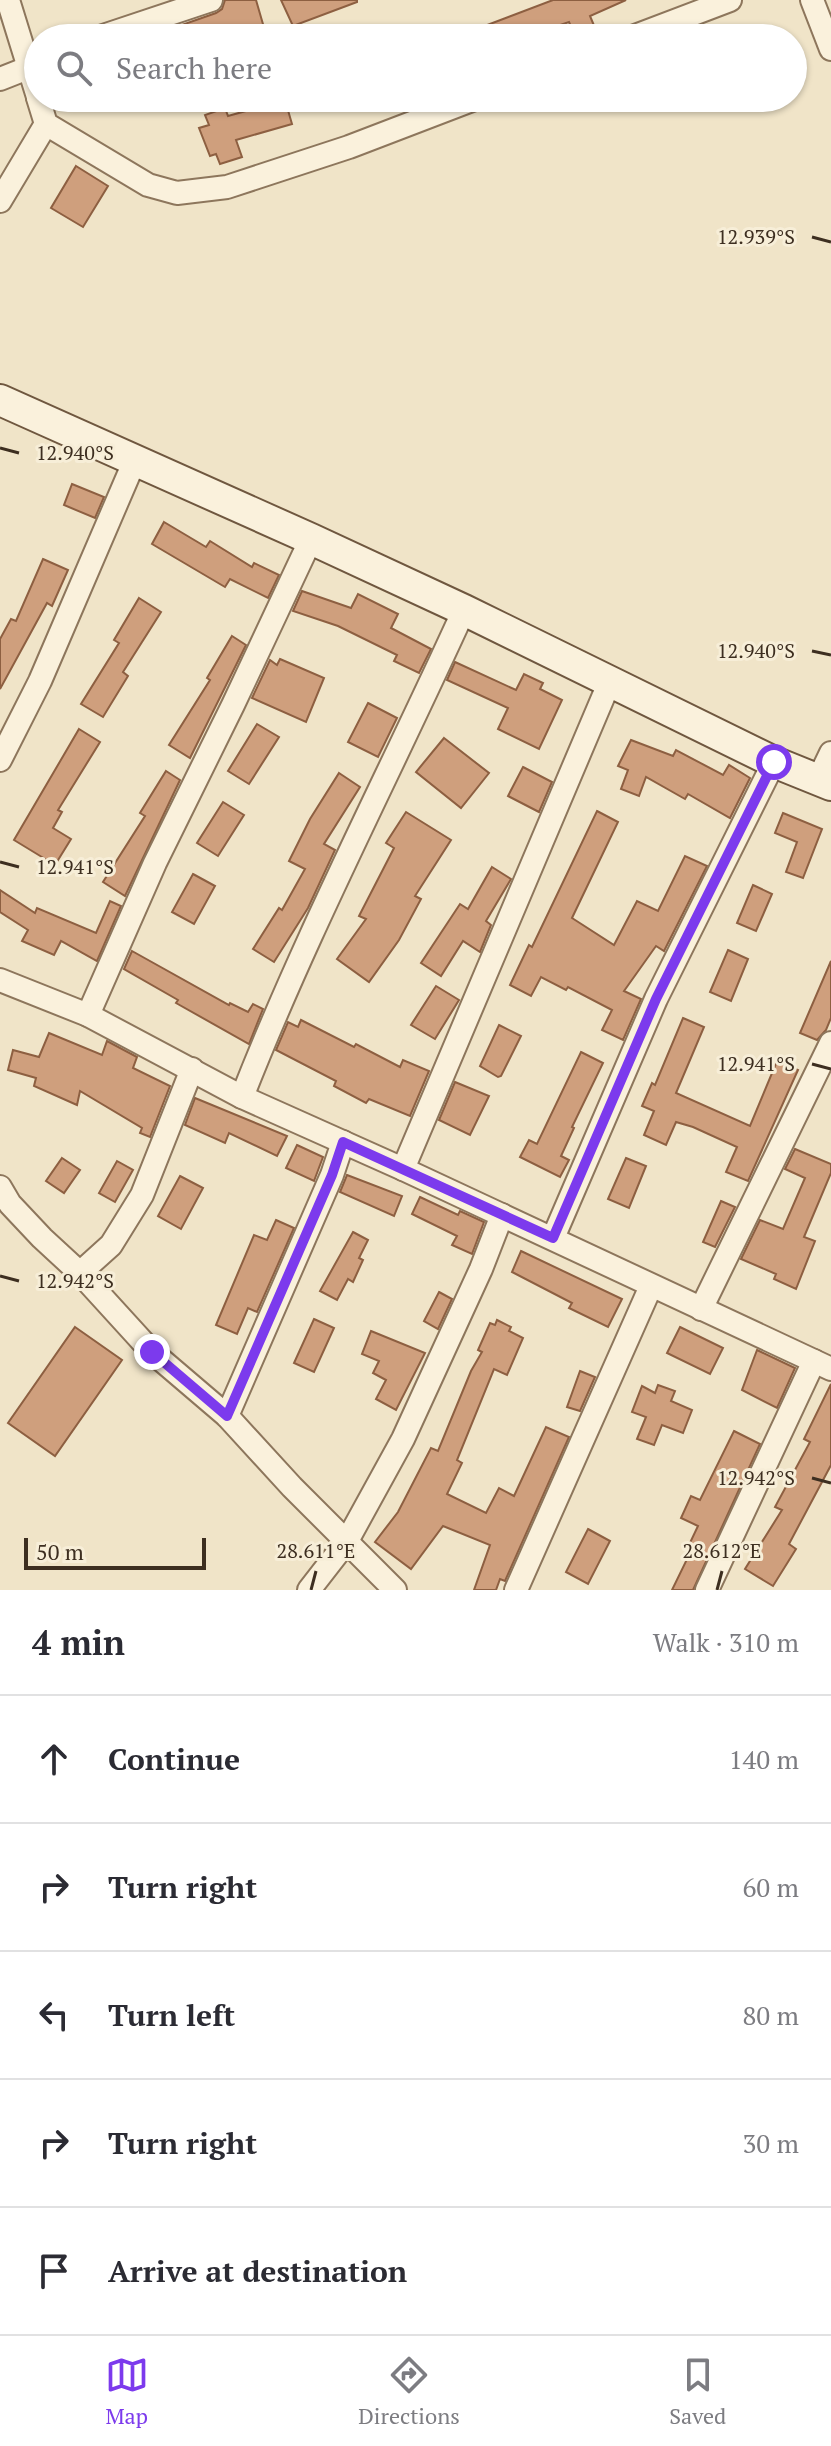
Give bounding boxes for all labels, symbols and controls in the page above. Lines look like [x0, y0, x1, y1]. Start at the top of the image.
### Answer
search box [24, 24, 807, 112]
icon: search [52, 46, 96, 90]
text: Search here [116, 48, 272, 88]
text: 12.939°S [717, 223, 795, 250]
text: 12.940°S [36, 439, 114, 466]
text: 12.940°S [717, 637, 795, 664]
route start [756, 744, 792, 780]
text: 12.941°S [36, 853, 114, 880]
text: 12.941°S [717, 1050, 795, 1077]
text: 12.942°S [36, 1267, 114, 1294]
route end [134, 1334, 170, 1370]
text: 12.942°S [717, 1464, 795, 1491]
scale bar [24, 1534, 206, 1570]
text: 50 m [36, 1537, 84, 1566]
text: 28.611°E [277, 1537, 356, 1564]
text: 28.612°E [683, 1537, 762, 1564]
text: 4 min [32, 1620, 125, 1665]
text: Walk · 310 m [653, 1625, 799, 1659]
icon: ahead [32, 1737, 76, 1781]
text: Continue [108, 1739, 240, 1779]
text: 140 m [729, 1742, 799, 1776]
icon: right [32, 1865, 76, 1909]
text: Turn right [108, 1867, 257, 1907]
text: 60 m [743, 1870, 799, 1904]
icon: left [32, 1993, 76, 2037]
text: Turn left [108, 1995, 235, 2035]
text: 80 m [743, 1998, 799, 2032]
icon: right [32, 2121, 76, 2165]
text: Turn right [108, 2123, 257, 2163]
text: 30 m [743, 2126, 799, 2160]
icon: arrive [32, 2249, 76, 2293]
text: Arrive at destination [108, 2251, 407, 2291]
tab: Map [105, 2353, 149, 2430]
tab: Directions [358, 2353, 460, 2430]
tab: Saved [669, 2353, 726, 2430]

